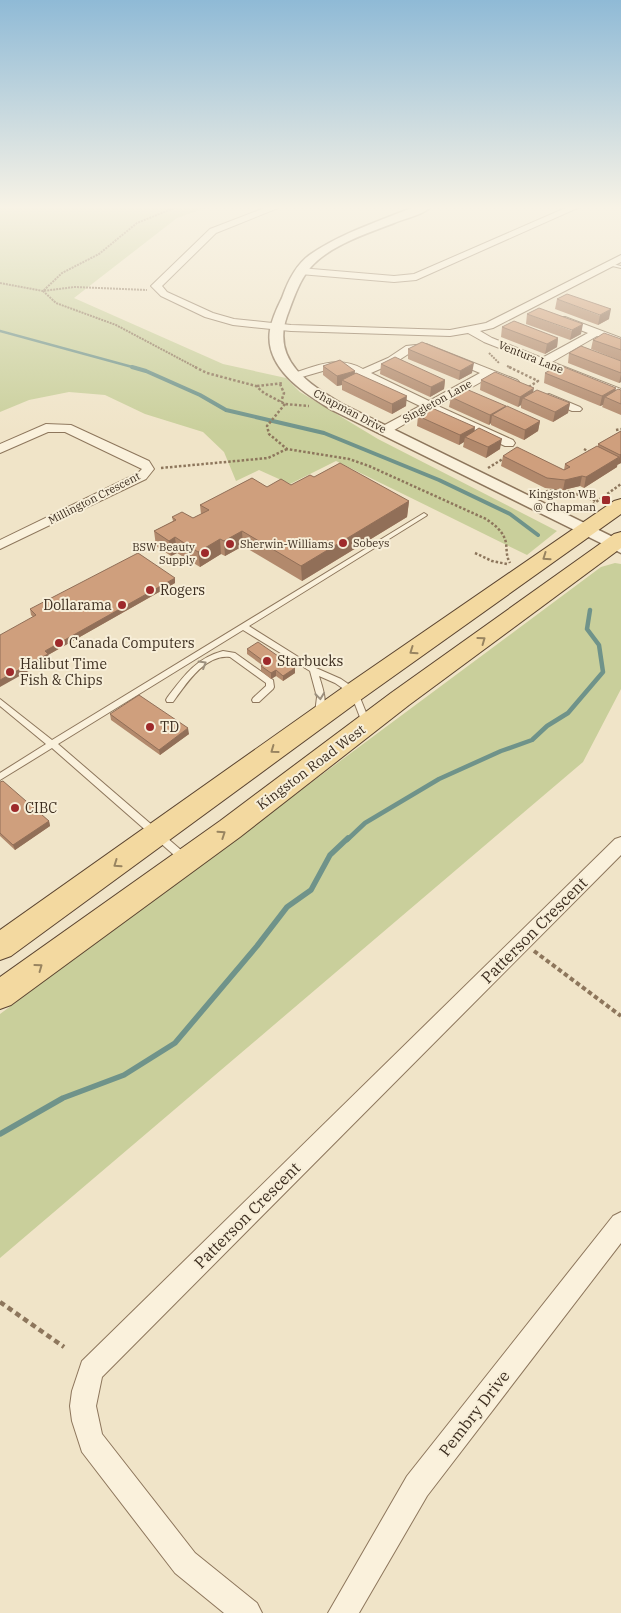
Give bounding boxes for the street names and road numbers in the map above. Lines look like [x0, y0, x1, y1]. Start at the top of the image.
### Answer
street label: Ventura Lane [496, 338, 566, 376]
street label: Singleton Lane [400, 376, 474, 426]
street label: Chapman Drive [311, 386, 389, 436]
street label: Millington Crescent [46, 469, 142, 527]
street label: Kingston Road West [253, 720, 369, 814]
street label: Patterson Crescent [477, 872, 592, 987]
street label: Patterson Crescent [190, 1157, 305, 1272]
street label: Pembry Drive [434, 1366, 514, 1460]

